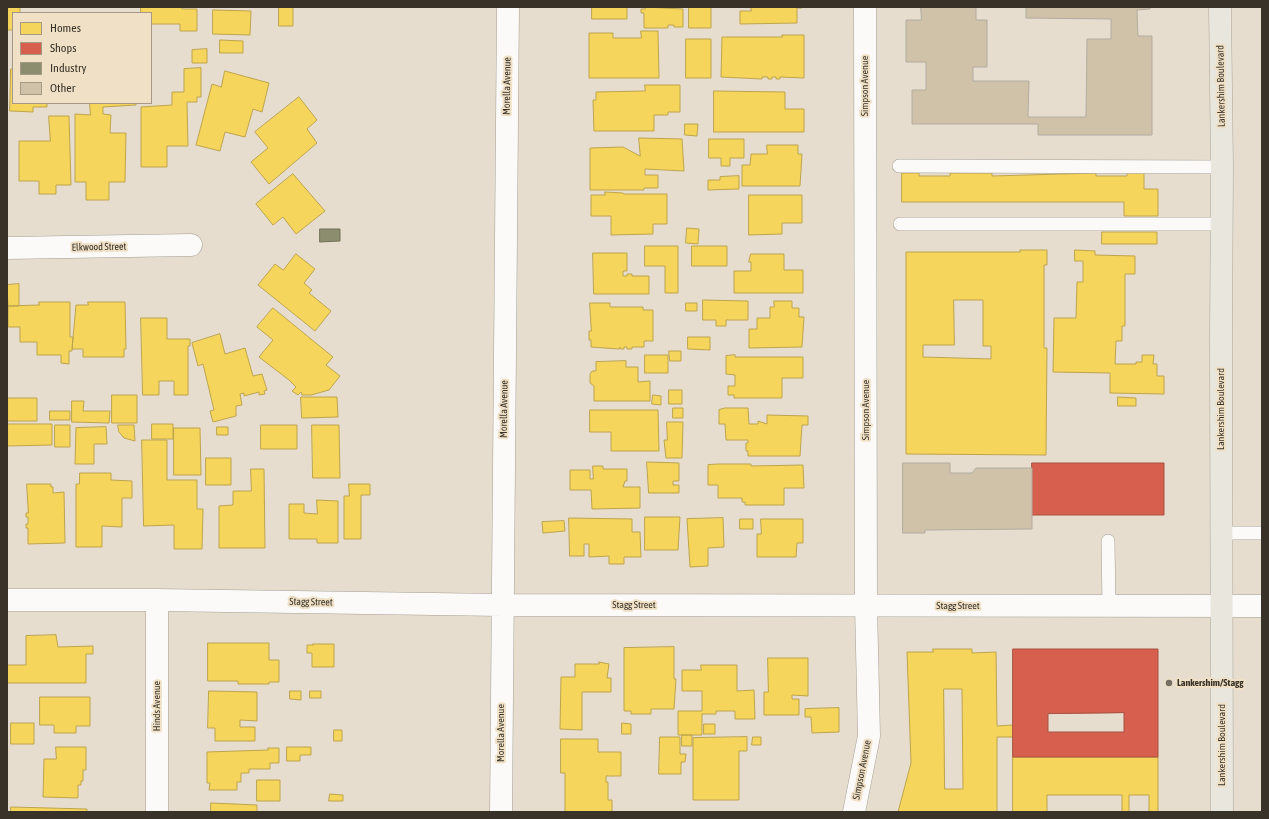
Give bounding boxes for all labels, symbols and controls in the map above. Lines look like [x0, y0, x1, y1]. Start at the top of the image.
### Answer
legend [12, 12, 152, 104]
text: Homes [50, 21, 81, 35]
text: Shops [50, 41, 76, 55]
street label: Lankershim Boulevard [1214, 45, 1228, 127]
street label: Simpson Avenue [859, 56, 871, 116]
street label: Morella Avenue [500, 57, 514, 115]
text: Industry [50, 61, 87, 75]
text: Other [50, 81, 75, 95]
street label: Elkwood Street [72, 241, 126, 253]
street label: Lankershim Boulevard [1215, 368, 1227, 450]
street label: Morella Avenue [497, 380, 511, 438]
street label: Simpson Avenue [860, 380, 872, 440]
street label: Stagg Street [289, 596, 333, 608]
street label: Stagg Street [612, 599, 656, 611]
street label: Stagg Street [936, 600, 980, 612]
place label: Lankershim/Stagg [1177, 677, 1243, 689]
marker: Lankershim/Stagg [1164, 678, 1174, 688]
street label: Hinds Avenue [151, 681, 163, 731]
street label: Morella Avenue [495, 704, 507, 762]
street label: Lankershim Boulevard [1216, 704, 1228, 786]
street label: Simpson Avenue [850, 739, 874, 801]

